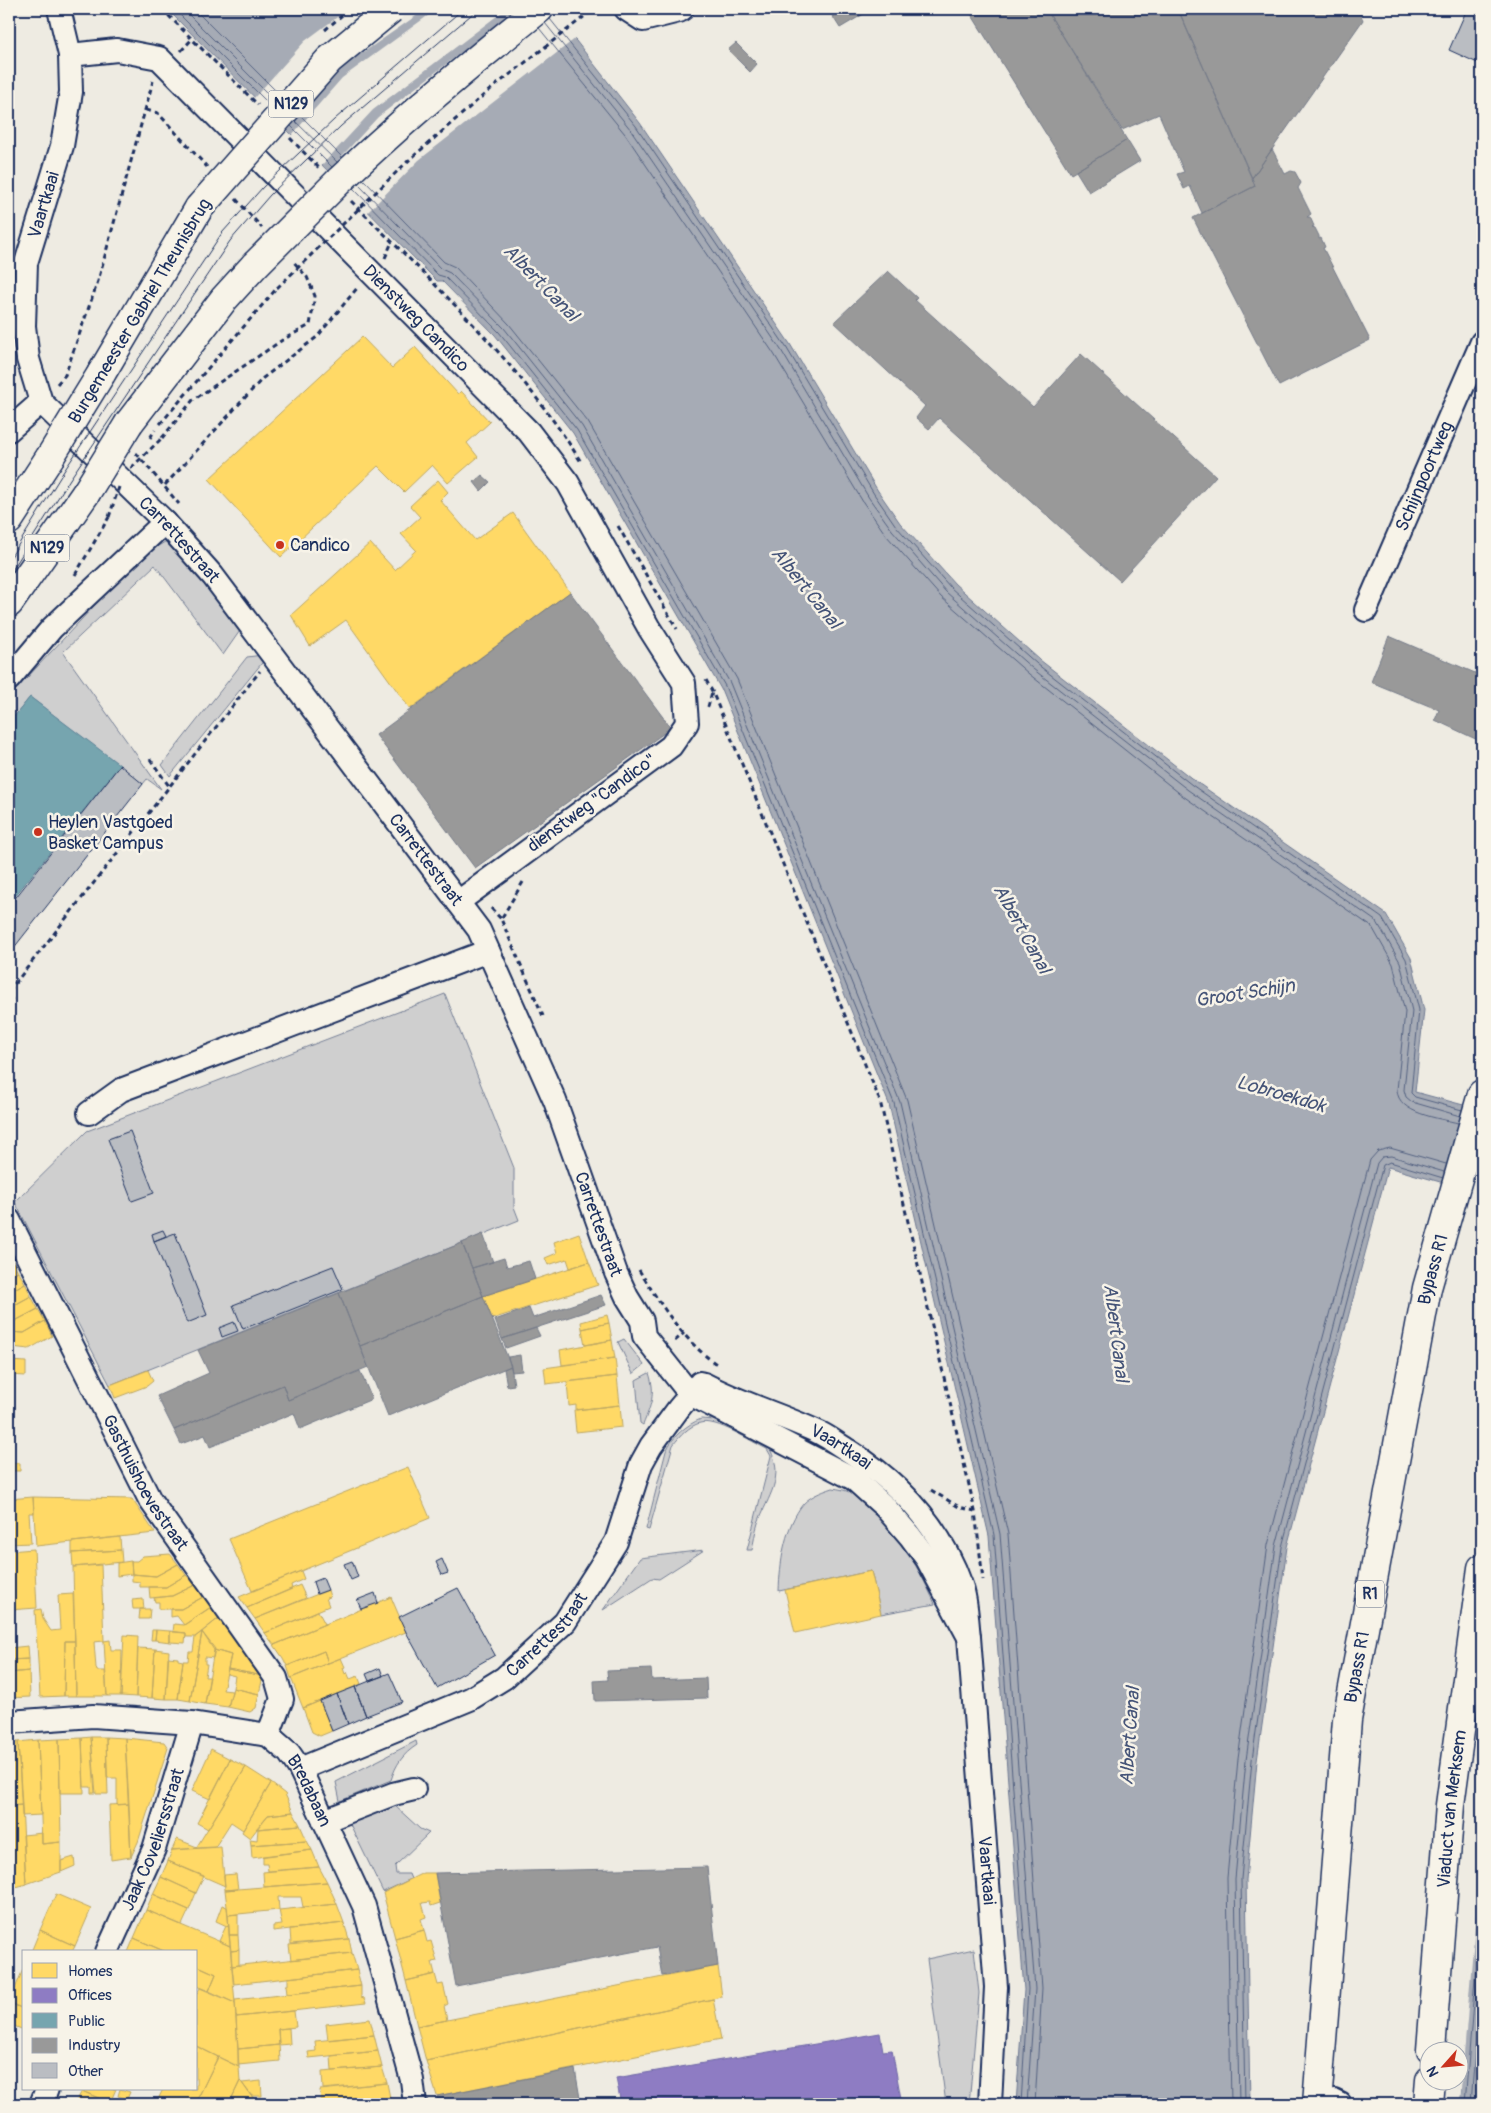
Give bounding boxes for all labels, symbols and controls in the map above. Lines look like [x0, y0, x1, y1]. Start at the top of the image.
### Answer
road number: N129 [268, 90, 314, 118]
street label: Vaartkaai [23, 169, 65, 241]
street label: Burgemeester Gabriel Theunisbrug [64, 194, 216, 428]
water label: Albert Canal [498, 239, 585, 328]
street label: Dienstweg Candico [358, 260, 475, 377]
street label: Schijnpoortweg [1390, 417, 1458, 535]
street label: Carrettestraat [134, 491, 226, 588]
road number: N129 [24, 534, 70, 562]
place label: Candico [290, 534, 350, 557]
marker: Candico [274, 539, 286, 551]
water label: Albert Canal [766, 542, 848, 636]
street label: dienstweg "Candico" [523, 748, 661, 858]
street label: Carrettestraat [384, 809, 469, 911]
place label: Heylen Vastgoed Basket Campus [48, 811, 173, 855]
marker: Heylen Vastgoed Basket Campus [32, 826, 44, 838]
water label: Albert Canal [988, 880, 1058, 980]
water label: Groot Schijn [1194, 973, 1297, 1013]
water label: Lobroekdok [1234, 1070, 1330, 1119]
street label: Carrettestraat [570, 1169, 628, 1280]
street label: Bypass R1 [1413, 1231, 1453, 1306]
water label: Albert Canal [1098, 1283, 1134, 1386]
street label: Gasthuishoevestraat [97, 1411, 194, 1556]
street label: Vaartkaai [807, 1419, 877, 1475]
road number: R1 [1356, 1580, 1384, 1608]
street label: Carrettestraat [501, 1587, 593, 1682]
street label: Bypass R1 [1339, 1629, 1375, 1705]
water label: Albert Canal [1115, 1684, 1146, 1786]
street label: Viaduct van Merksem [1432, 1728, 1472, 1889]
street label: Bredabaan [282, 1750, 337, 1830]
street label: Jaak Coveliersstraat [116, 1764, 190, 1914]
street label: Vaartkaai [973, 1835, 1001, 1906]
legend [22, 1950, 198, 2090]
text: Homes [68, 1962, 113, 1981]
text: Offices [68, 1986, 112, 2005]
text: Public [68, 2012, 105, 2031]
text: Industry [68, 2036, 121, 2055]
north arrow [1418, 2040, 1468, 2090]
text: Other [68, 2062, 104, 2081]
text: N [1423, 2064, 1443, 2080]

